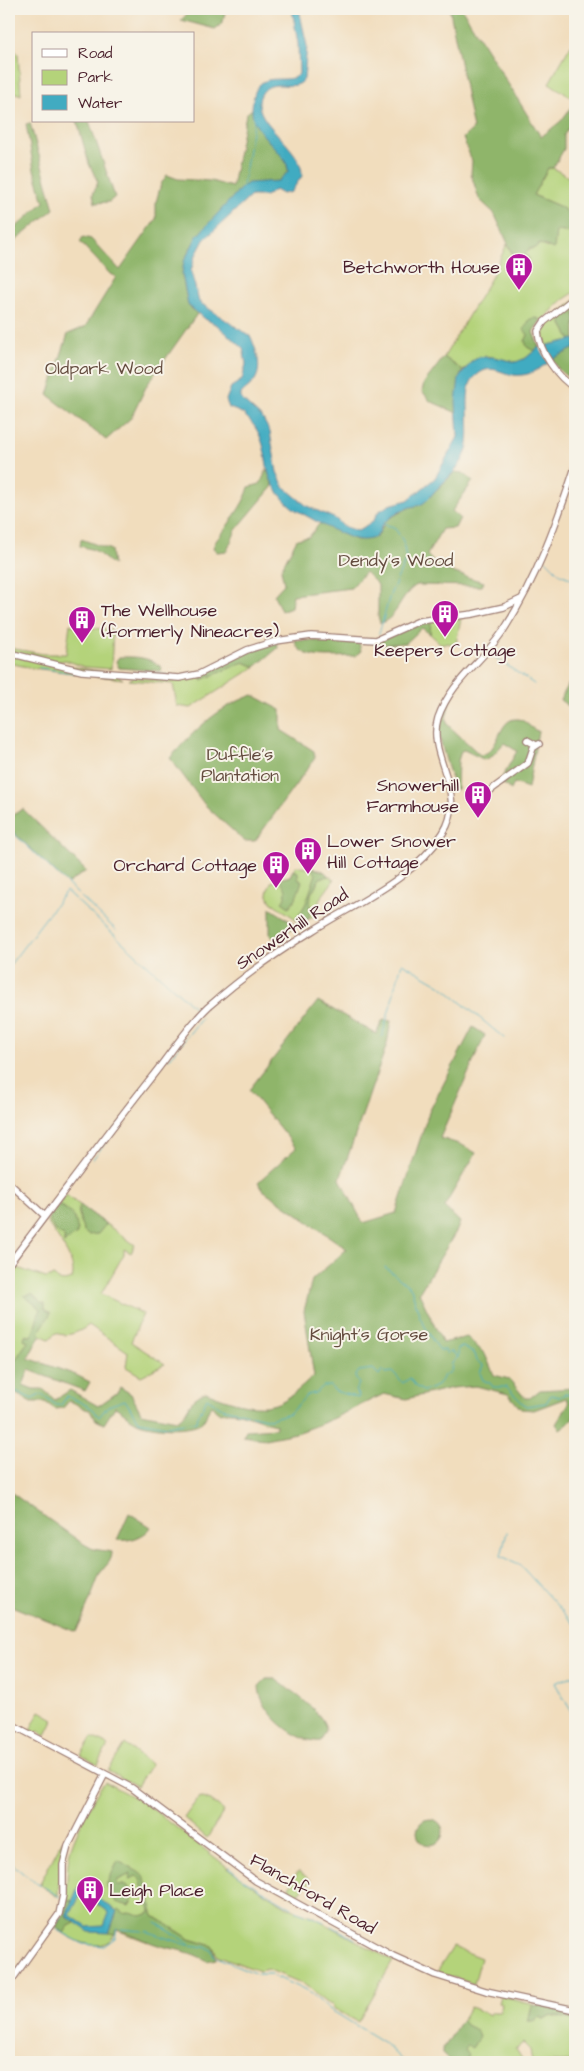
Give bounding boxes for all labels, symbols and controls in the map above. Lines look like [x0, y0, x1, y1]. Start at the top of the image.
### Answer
legend [32, 32, 195, 122]
text: Road [78, 43, 113, 64]
text: Park [78, 67, 113, 88]
text: Water [78, 93, 122, 114]
building icon: Betchworth House [504, 252, 534, 291]
place label: Betchworth House [343, 255, 500, 280]
park label: Oldpark Wood [45, 356, 163, 381]
park label: Dendy's Wood [338, 548, 454, 574]
place label: The Wellhouse (formerly Nineacres) [101, 598, 279, 645]
building icon: Keepers Cottage [430, 599, 460, 638]
building icon: The Wellhouse (formerly Nineacres) [67, 605, 97, 644]
place label: Keepers Cottage [374, 638, 516, 664]
park label: Duffle's Plantation [201, 742, 279, 788]
place label: Snowerhill Farmhouse [366, 773, 459, 819]
building icon: Snowerhill Farmhouse [463, 780, 493, 819]
place label: Lower Snower Hill Cottage [327, 829, 456, 876]
building icon: Lower Snower Hill Cottage [293, 836, 323, 875]
building icon: Orchard Cottage [261, 850, 291, 889]
place label: Orchard Cottage [114, 853, 257, 879]
street label: Snowerhill Road [231, 882, 353, 976]
park label: Knight's Gorse [310, 1322, 429, 1348]
street label: Flanchford Road [245, 1848, 381, 1940]
building icon: Leigh Place [75, 1875, 105, 1914]
place label: Leigh Place [109, 1878, 204, 1904]

